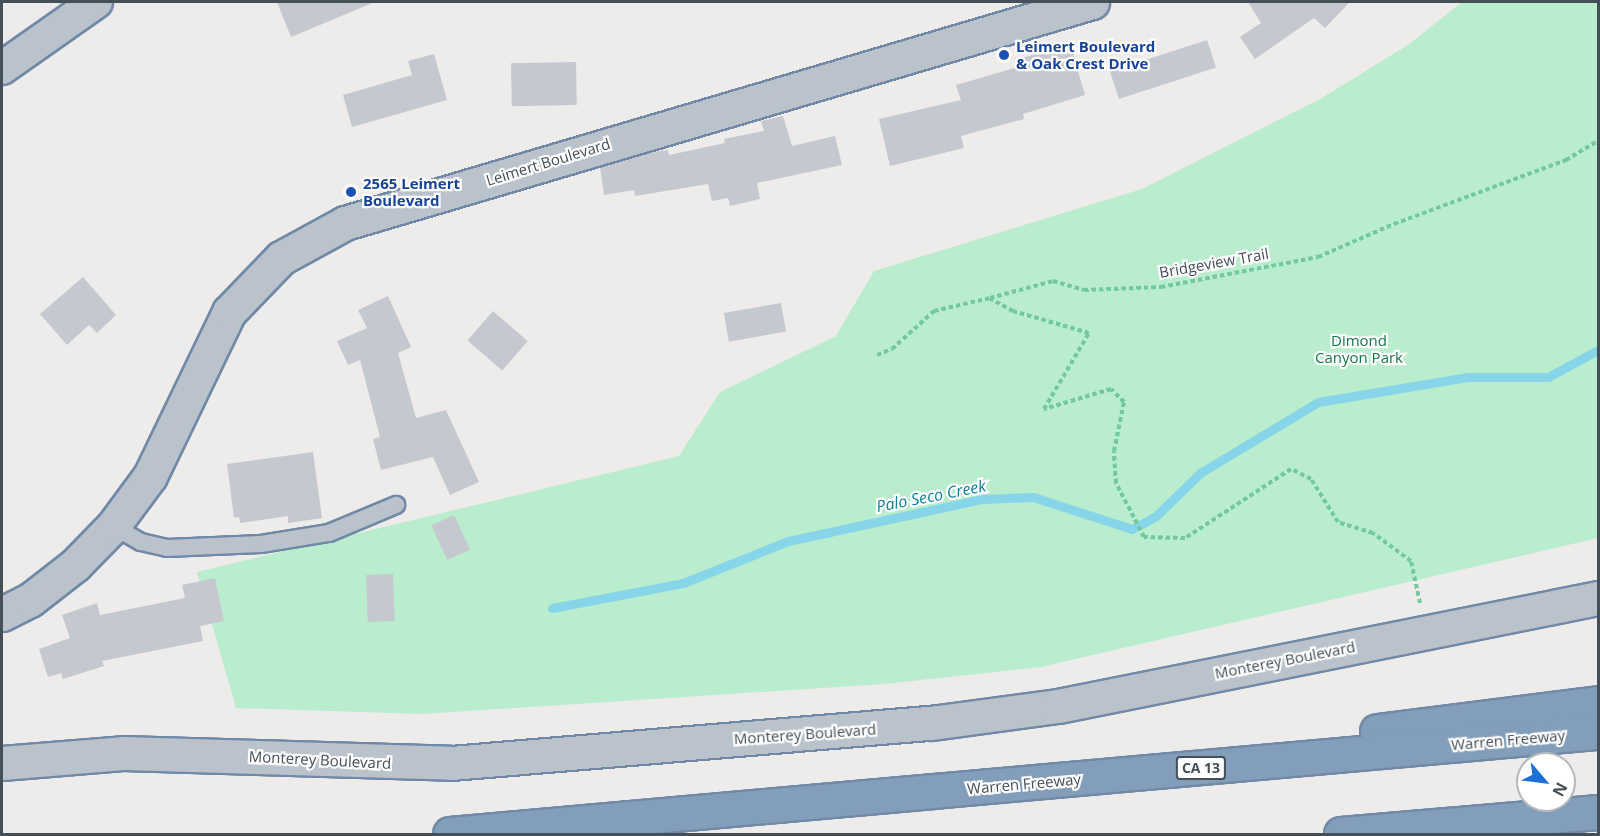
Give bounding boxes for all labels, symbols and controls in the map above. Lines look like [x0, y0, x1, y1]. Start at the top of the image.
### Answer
place label: Leimert Boulevard & Oak Crest Drive [1016, 37, 1155, 72]
marker: Leimert Boulevard & Oak Crest Drive [997, 48, 1011, 62]
street label: Leimert Boulevard [484, 135, 612, 189]
place label: 2565 Leimert Boulevard [363, 174, 460, 209]
marker: 2565 Leimert Boulevard [344, 185, 358, 199]
street label: Bridgeview Trail [1158, 245, 1270, 281]
park label: Dimond Canyon Park [1315, 331, 1403, 366]
water label: Palo Seco Creek [875, 476, 987, 516]
street label: Monterey Boulevard [1213, 638, 1357, 682]
street label: Monterey Boulevard [733, 720, 877, 748]
street label: Warren Freeway [1450, 726, 1566, 754]
street label: Monterey Boulevard [248, 747, 392, 773]
north arrow [1516, 752, 1576, 812]
road number: CA 13 [1176, 757, 1226, 779]
street label: Warren Freeway [966, 770, 1082, 798]
text: N [1547, 779, 1573, 800]

